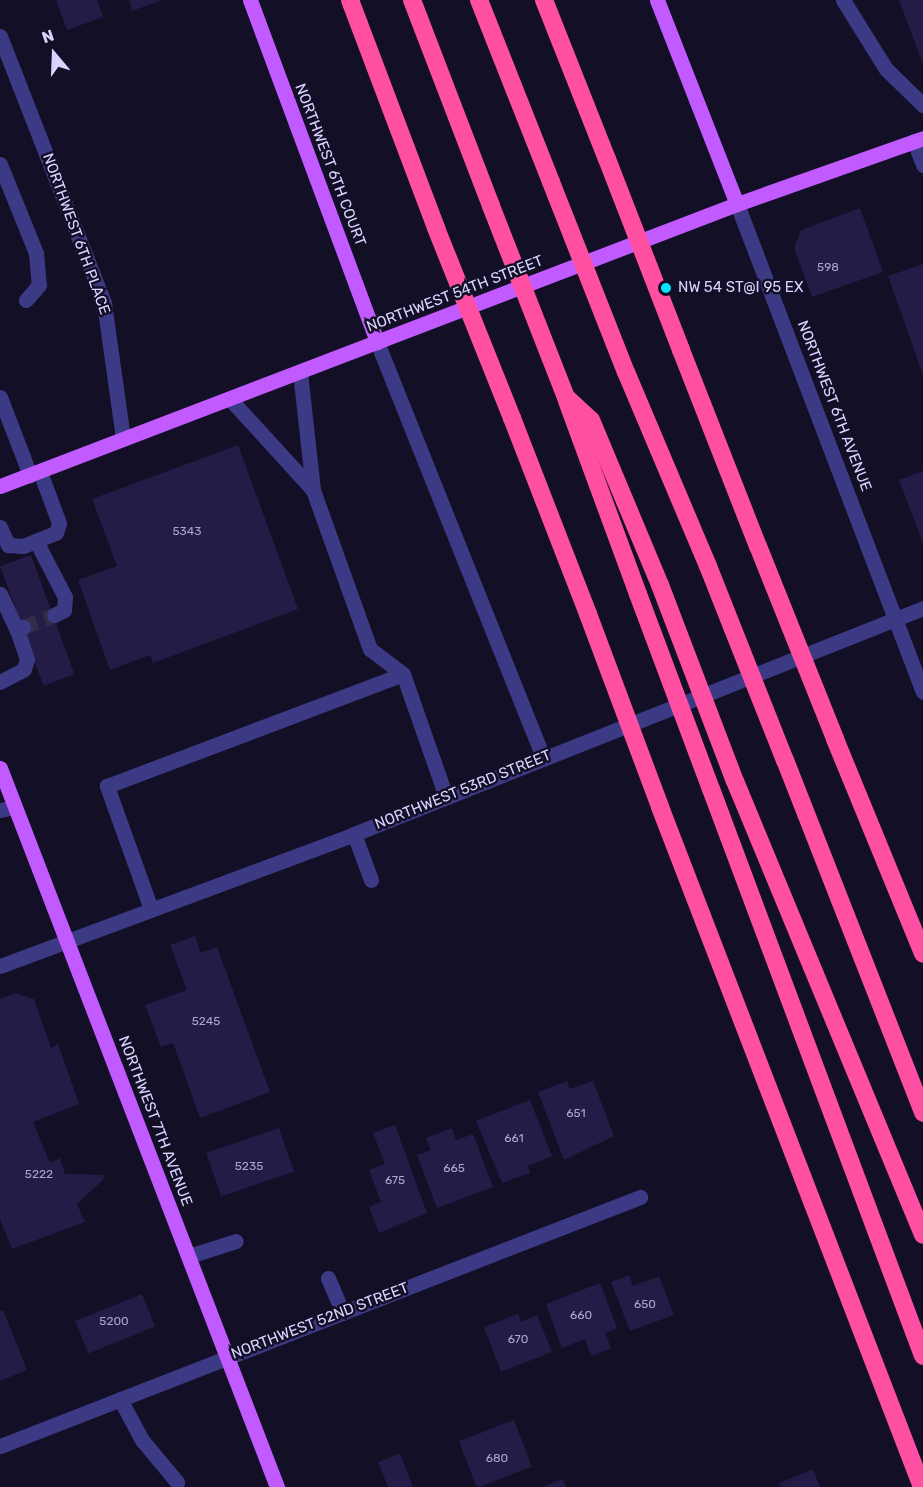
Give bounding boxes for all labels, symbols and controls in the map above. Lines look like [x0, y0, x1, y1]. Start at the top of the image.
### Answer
north arrow [24, 24, 84, 84]
text: N [39, 26, 57, 47]
street label: NORTHWEST 6TH COURT [291, 81, 369, 249]
street label: NORTHWEST 6TH PLACE [38, 151, 114, 317]
street label: NORTHWEST 54TH STREET [364, 252, 546, 336]
house number: 598 [817, 261, 839, 275]
place label: NW 54 ST@I 95 EX [678, 279, 804, 297]
marker: NW 54 ST@I 95 EX [659, 281, 673, 295]
street label: NORTHWEST 6TH AVENUE [793, 318, 875, 494]
house number: 5343 [172, 525, 202, 539]
street label: NORTHWEST 53RD STREET [372, 746, 554, 834]
house number: 5245 [192, 1015, 220, 1029]
street label: NORTHWEST 7TH AVENUE [114, 1033, 196, 1209]
house number: 651 [566, 1107, 586, 1121]
house number: 661 [504, 1132, 524, 1146]
house number: 5235 [235, 1160, 263, 1174]
house number: 665 [443, 1162, 465, 1176]
house number: 5222 [25, 1168, 53, 1182]
house number: 675 [385, 1174, 405, 1188]
street label: NORTHWEST 52ND STREET [229, 1279, 411, 1363]
house number: 650 [634, 1298, 656, 1312]
house number: 660 [570, 1309, 592, 1323]
house number: 5200 [99, 1315, 129, 1329]
house number: 670 [508, 1333, 528, 1347]
house number: 680 [486, 1452, 508, 1466]

